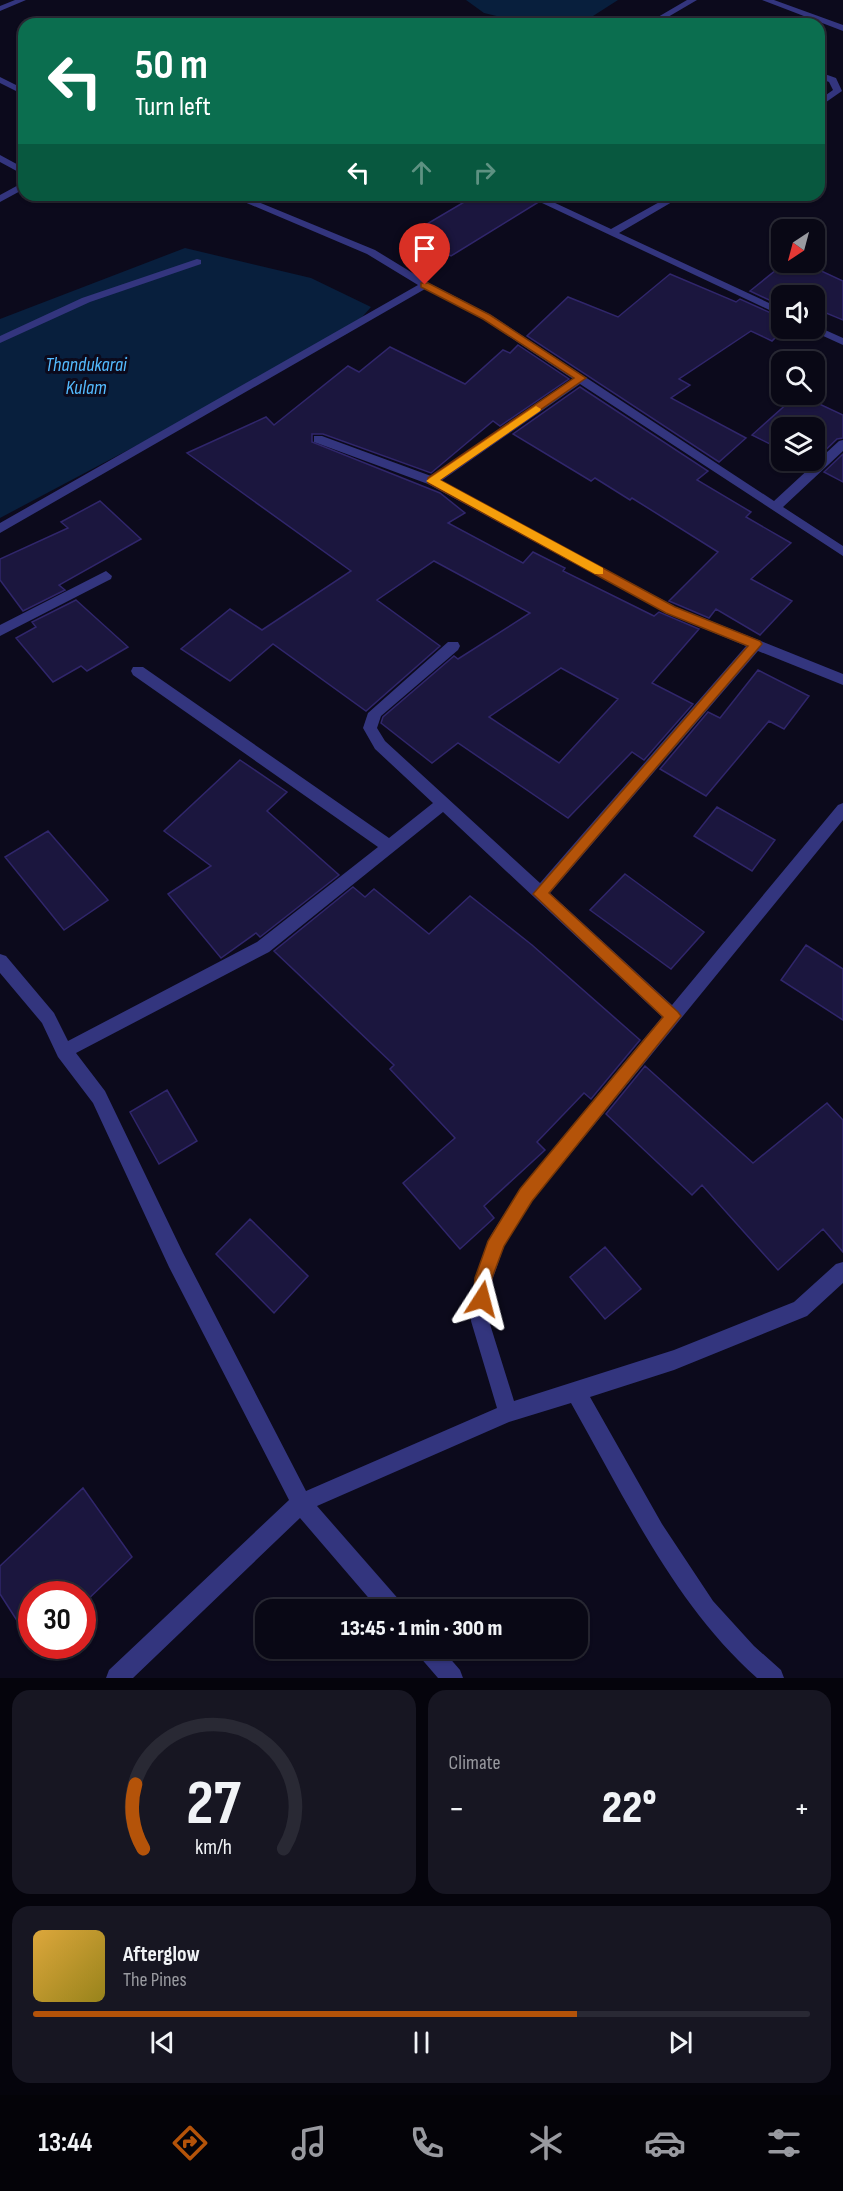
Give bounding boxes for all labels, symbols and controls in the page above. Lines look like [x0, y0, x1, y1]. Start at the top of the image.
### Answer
text: 50 m [135, 40, 208, 91]
icon: left [36, 42, 114, 120]
text: Turn left [135, 91, 211, 123]
icon: left [342, 156, 375, 189]
icon: ahead [405, 156, 438, 189]
icon: right [468, 156, 501, 189]
north arrow [771, 219, 825, 273]
map controls [771, 219, 825, 471]
pin [399, 223, 450, 285]
icon: arrive [408, 232, 441, 265]
button: sound [771, 285, 825, 339]
button: search [771, 351, 825, 405]
water label: Thandukarai Kulam [45, 353, 128, 400]
button: layers [771, 417, 825, 471]
position arrow [450, 1267, 514, 1331]
speed limit sign: 30 [18, 1581, 96, 1659]
text: 13:45 · 1 min · 300 m [341, 1615, 502, 1642]
text: Climate [449, 1751, 501, 1775]
text: 27 [186, 1767, 242, 1842]
text: 22° [602, 1781, 657, 1836]
text: − [449, 1789, 465, 1829]
text: + [794, 1789, 810, 1829]
text: km/h [195, 1835, 232, 1860]
text: Afterglow [123, 1941, 200, 1968]
text: The Pines [123, 1968, 187, 1992]
icon: previous [146, 2026, 179, 2059]
icon: pause [405, 2026, 438, 2059]
icon: next [664, 2026, 697, 2059]
icon: directions [169, 2122, 211, 2164]
icon: music [288, 2122, 330, 2164]
icon: phone [406, 2122, 448, 2164]
icon: climate [525, 2122, 567, 2164]
icon: car [644, 2122, 686, 2164]
icon: filters [763, 2122, 805, 2164]
text: 13:44 [38, 2127, 92, 2159]

